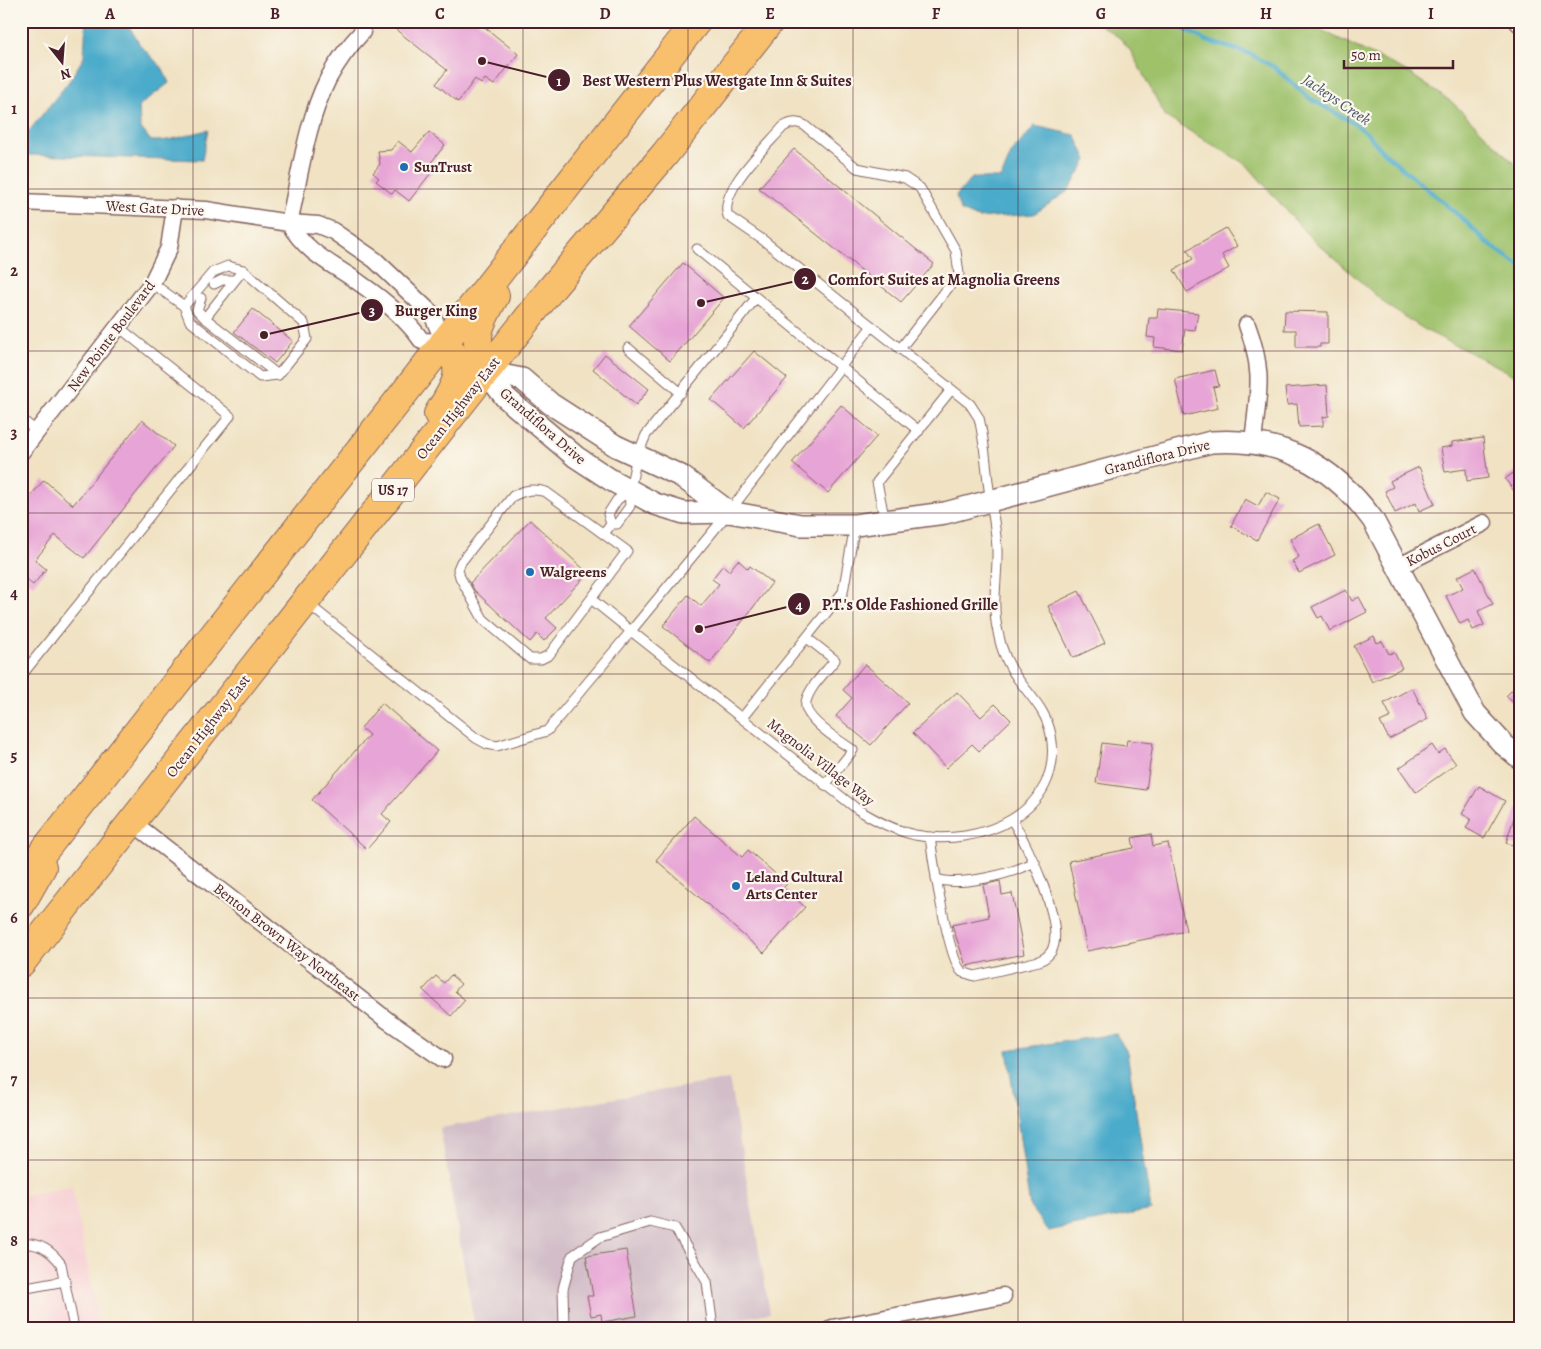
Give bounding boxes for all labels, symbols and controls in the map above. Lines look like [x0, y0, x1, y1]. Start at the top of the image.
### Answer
text: A [104, 3, 116, 25]
text: B [270, 3, 280, 25]
text: C [435, 3, 445, 25]
text: D [599, 3, 611, 25]
text: E [765, 3, 775, 25]
text: F [932, 3, 941, 25]
text: G [1096, 3, 1106, 25]
text: H [1260, 3, 1272, 25]
text: I [1428, 3, 1434, 25]
north arrow [38, 38, 88, 88]
scale bar [1344, 38, 1452, 70]
text: 50 m [1351, 45, 1381, 65]
text: N [58, 63, 73, 85]
callout: Best Western Plus Westgate Inn & Suites [547, 65, 861, 96]
water label: Jackeys Creek [1297, 68, 1375, 131]
text: Best Western Plus Westgate Inn & Suites [582, 70, 852, 92]
text: 1 [556, 71, 562, 91]
text: 1 [11, 98, 17, 120]
place label: SunTrust [414, 157, 472, 177]
marker: SunTrust [398, 161, 410, 173]
street label: West Gate Drive [104, 195, 205, 221]
text: 2 [10, 260, 18, 282]
callout: Comfort Suites at Magnolia Greens [793, 264, 1070, 295]
text: 2 [801, 269, 809, 289]
text: Comfort Suites at Magnolia Greens [828, 269, 1060, 291]
street label: New Pointe Boulevard [62, 275, 160, 396]
callout: Burger King [360, 295, 487, 326]
text: Burger King [395, 300, 478, 322]
text: 3 [369, 301, 375, 321]
street label: Ocean Highway East [412, 352, 504, 464]
street label: Grandiflora Drive [496, 383, 591, 469]
text: 3 [11, 422, 18, 444]
street label: Grandiflora Drive [1102, 434, 1212, 480]
road number: US 17 [372, 478, 414, 502]
street label: Kobus Court [1402, 519, 1480, 571]
place label: Walgreens [539, 562, 607, 582]
marker: Walgreens [524, 566, 536, 578]
text: 4 [10, 583, 18, 605]
callout: P.T.'s Olde Fashioned Grille [786, 589, 1008, 620]
text: P.T.'s Olde Fashioned Grille [822, 594, 998, 616]
text: 4 [795, 595, 803, 615]
street label: Ocean Highway East [162, 670, 254, 782]
street label: Magnolia Village Way [763, 714, 879, 810]
text: 5 [11, 745, 18, 767]
place label: Leland Cultural Arts Center [745, 867, 843, 904]
street label: Benton Brown Way Northeast [209, 878, 365, 1006]
marker: Leland Cultural Arts Center [730, 880, 742, 892]
text: 6 [10, 907, 18, 929]
text: 7 [11, 1069, 18, 1091]
text: 8 [10, 1230, 18, 1252]

